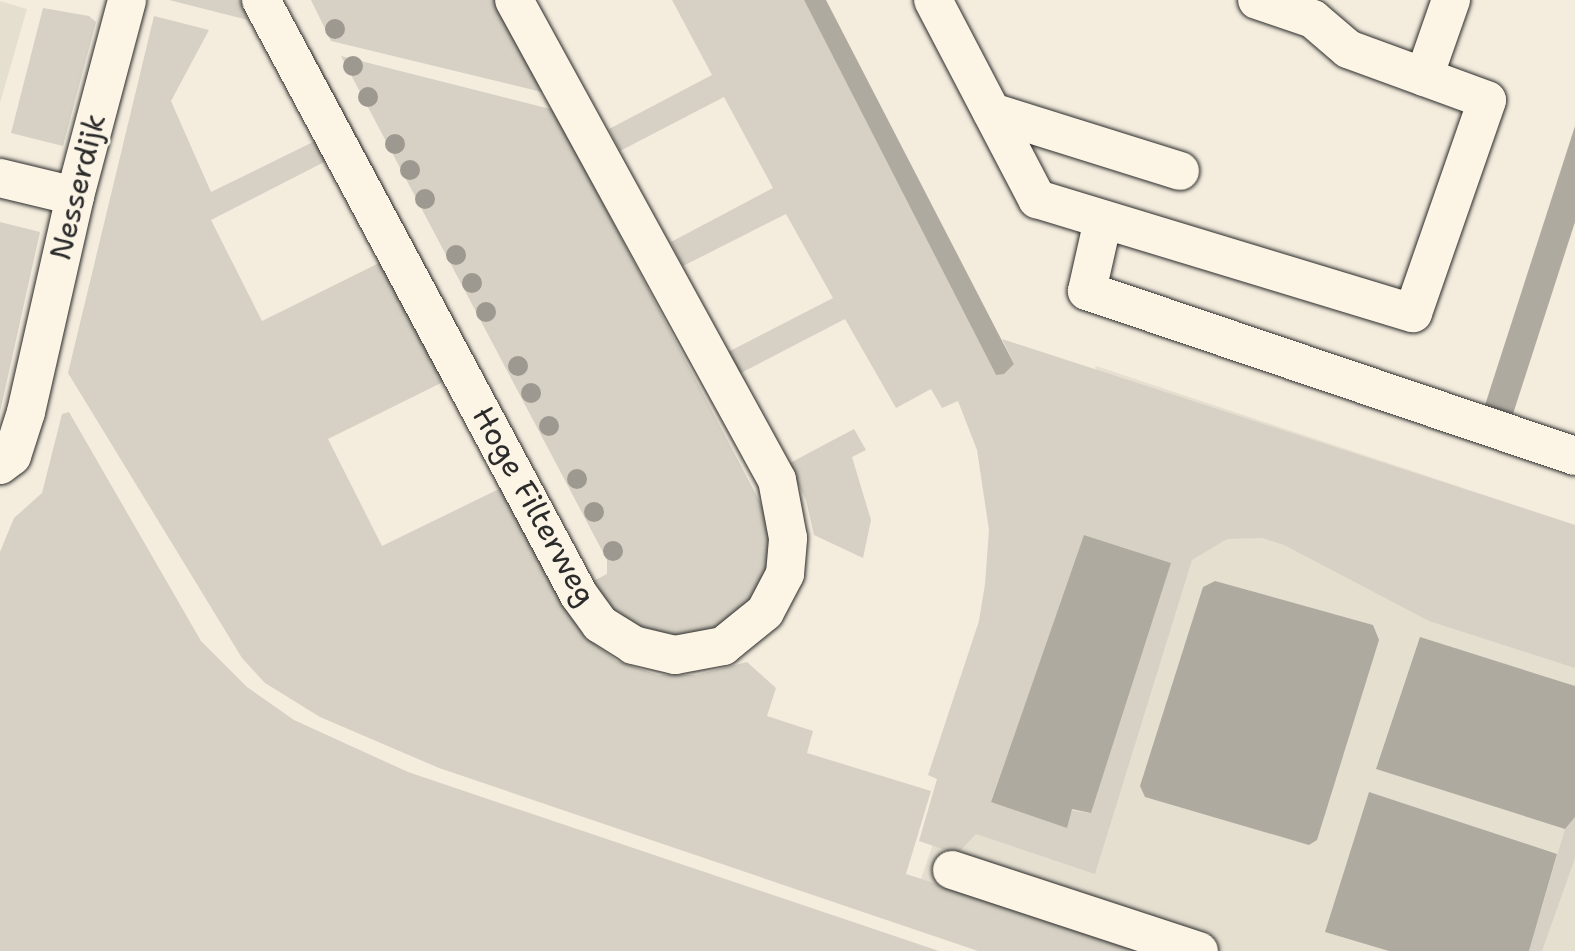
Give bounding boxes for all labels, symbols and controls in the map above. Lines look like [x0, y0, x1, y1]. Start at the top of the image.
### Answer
street label: Nesserdijk [42, 110, 114, 264]
street label: Hoge Filterweg [464, 400, 604, 612]

